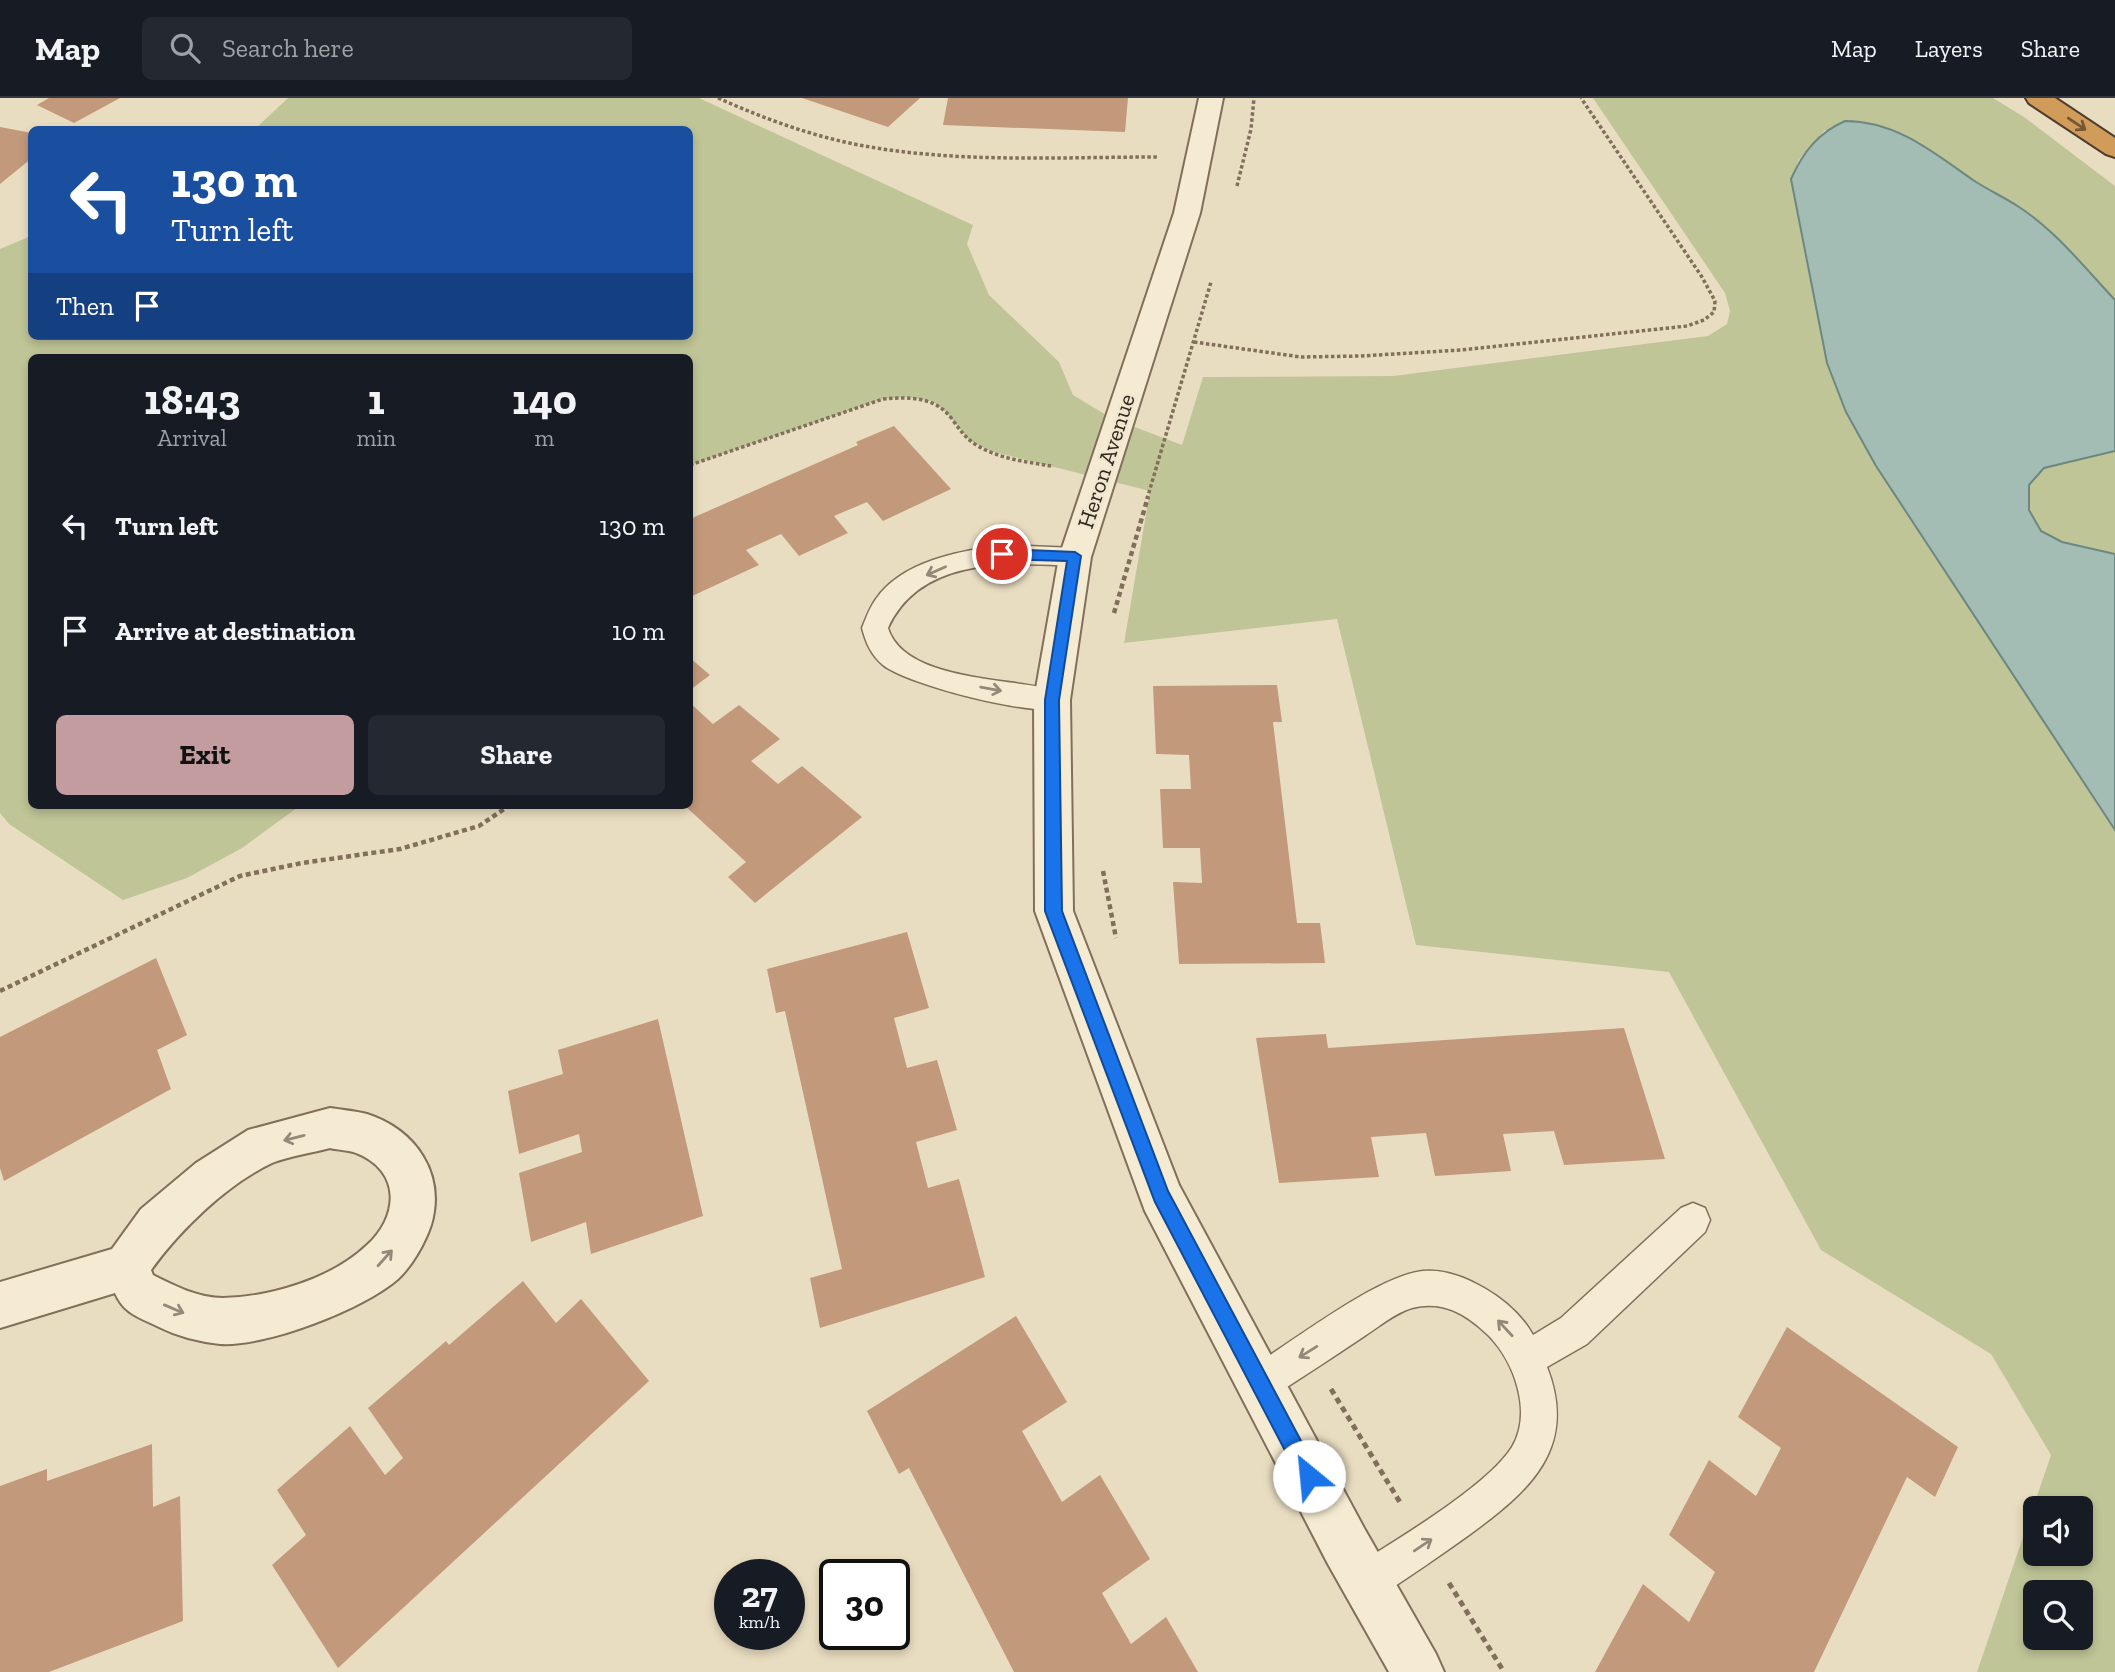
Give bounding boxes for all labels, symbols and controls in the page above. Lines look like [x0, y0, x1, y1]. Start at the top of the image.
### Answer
search box [142, 17, 632, 80]
text: Map [35, 29, 100, 68]
icon: search [166, 29, 204, 67]
text: Search here [222, 32, 354, 64]
text: Map [1831, 34, 1877, 63]
text: Layers [1915, 34, 1983, 63]
text: Share [2021, 34, 2080, 63]
one-way arrow [2067, 116, 2086, 131]
text: 130 m [171, 151, 297, 210]
icon: left [56, 154, 147, 245]
text: Turn left [171, 211, 293, 249]
icon: arrive [128, 287, 166, 325]
text: Then [56, 290, 114, 322]
text: 18:43 [144, 374, 240, 425]
text: 1 [368, 374, 385, 425]
text: 140 [512, 374, 577, 425]
street label: Heron Avenue [1071, 390, 1141, 532]
text: Arrival [158, 424, 227, 452]
text: min [356, 424, 396, 452]
text: m [535, 424, 554, 452]
icon: left [56, 507, 94, 545]
text: Turn left [115, 510, 218, 542]
text: 130 m [599, 510, 665, 542]
pin [972, 524, 1032, 584]
icon: arrive [983, 535, 1021, 573]
one-way arrow [925, 565, 947, 578]
icon: arrive [56, 612, 94, 650]
text: Arrive at destination [115, 615, 355, 647]
text: 10 m [612, 615, 665, 647]
one-way arrow [979, 683, 1002, 697]
button: Exit [56, 715, 354, 795]
button: Share [368, 715, 665, 795]
one-way arrow [283, 1132, 305, 1145]
one-way arrow [377, 1249, 393, 1267]
one-way arrow [163, 1304, 185, 1317]
one-way arrow [1497, 1320, 1514, 1337]
one-way arrow [1299, 1346, 1319, 1360]
position arrow [1272, 1439, 1346, 1513]
map controls [2023, 1496, 2093, 1650]
button: sound [2023, 1496, 2093, 1566]
one-way arrow [1413, 1538, 1432, 1552]
speed limit sign: 30 [819, 1559, 910, 1650]
text: 27 [741, 1574, 778, 1616]
button: search [2023, 1580, 2093, 1650]
text: km/h [739, 1611, 780, 1633]

